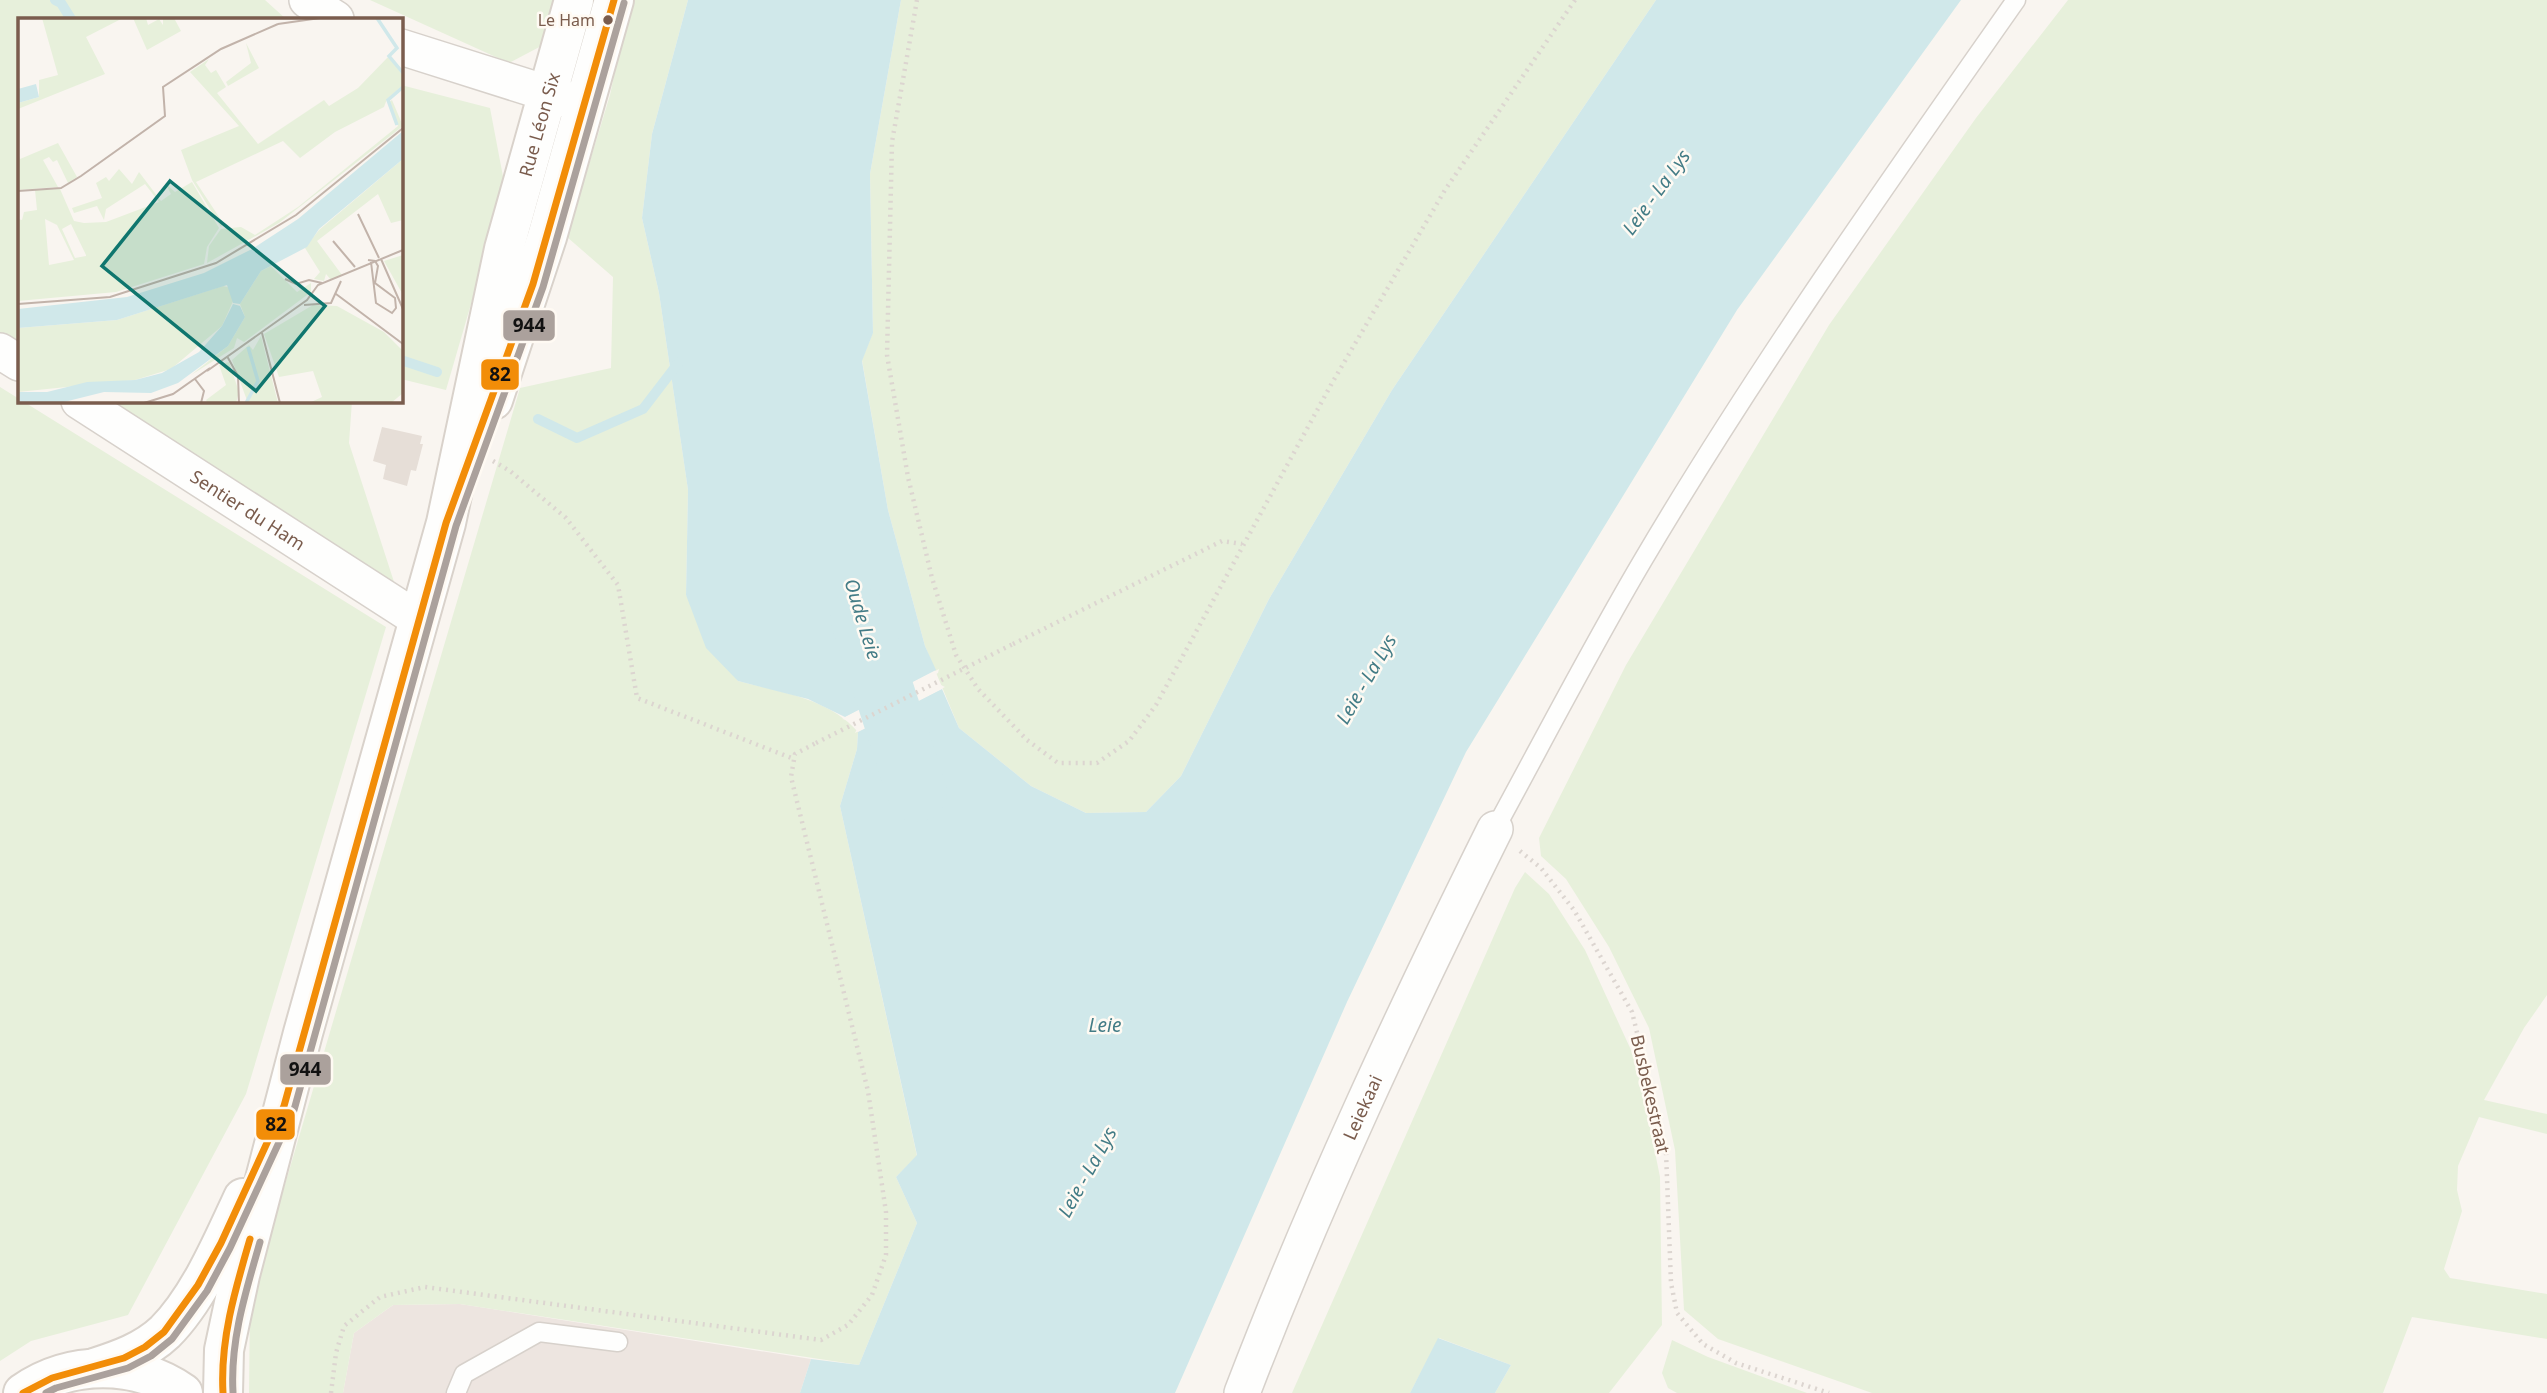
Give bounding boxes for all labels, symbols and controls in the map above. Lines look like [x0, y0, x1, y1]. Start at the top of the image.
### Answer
place label: Le Ham [538, 9, 595, 31]
marker: Le Ham [601, 13, 615, 27]
inset map [18, 18, 402, 402]
street label: Rue Léon Six [513, 69, 565, 179]
water label: Leie - La Lys [1616, 144, 1696, 240]
line badge: 944 [502, 309, 556, 342]
text: 944 [513, 312, 545, 338]
line badge: 82 [480, 358, 520, 391]
text: 82 [489, 361, 511, 387]
street label: Sentier du Ham [186, 464, 310, 556]
water label: Oude Leie [838, 575, 888, 663]
water label: Leie - La Lys [1330, 629, 1402, 729]
water label: Leie [1089, 1012, 1121, 1038]
street label: Busbekestraat [1626, 1032, 1676, 1156]
line badge: 944 [279, 1053, 332, 1086]
text: 944 [289, 1056, 321, 1082]
street label: Leiekaai [1337, 1071, 1387, 1144]
line badge: 82 [255, 1108, 296, 1141]
text: 82 [265, 1111, 287, 1137]
water label: Leie - La Lys [1051, 1122, 1123, 1222]

